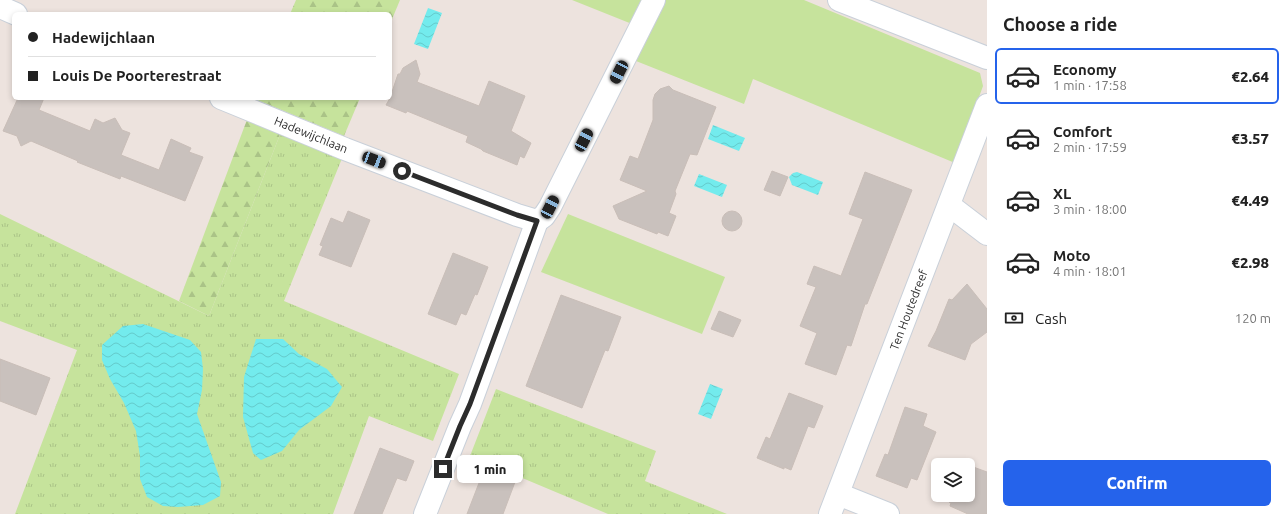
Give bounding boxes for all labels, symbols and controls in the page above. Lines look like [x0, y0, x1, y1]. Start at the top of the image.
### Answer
text: Choose a ride [1003, 14, 1117, 34]
text: Hadewijchlaan [52, 29, 155, 46]
icon: car [1005, 58, 1041, 94]
car [608, 59, 630, 85]
text: Economy [1053, 61, 1117, 78]
text: Louis De Poorterestraat [52, 67, 221, 84]
text: €2.64 [1231, 68, 1269, 85]
text: 1 min · 17:58 [1053, 78, 1127, 92]
street label: Hadewijchlaan [273, 114, 350, 155]
icon: car [1005, 120, 1041, 156]
text: Comfort [1053, 123, 1112, 140]
car [573, 127, 595, 153]
text: €3.57 [1231, 130, 1269, 147]
text: 2 min · 17:59 [1053, 140, 1127, 154]
car [361, 150, 387, 170]
route start [393, 162, 411, 180]
icon: car [1005, 182, 1041, 218]
text: XL [1053, 185, 1071, 202]
text: €4.49 [1231, 192, 1269, 209]
car [539, 194, 561, 220]
text: 3 min · 18:00 [1053, 202, 1127, 216]
icon: car [1005, 244, 1041, 280]
text: Moto [1053, 247, 1091, 264]
text: €2.98 [1231, 254, 1269, 271]
text: 4 min · 18:01 [1053, 264, 1127, 278]
street label: Ten Houtedreef [887, 267, 930, 352]
icon: cash [1003, 307, 1025, 329]
text: Cash [1035, 310, 1067, 327]
text: 120 m [1235, 311, 1271, 325]
callout: 1 min [457, 455, 523, 483]
map controls [931, 458, 975, 502]
button: layers [931, 458, 975, 502]
route end [434, 460, 452, 478]
button: Confirm [1003, 460, 1271, 506]
text: 1 min [473, 462, 507, 476]

